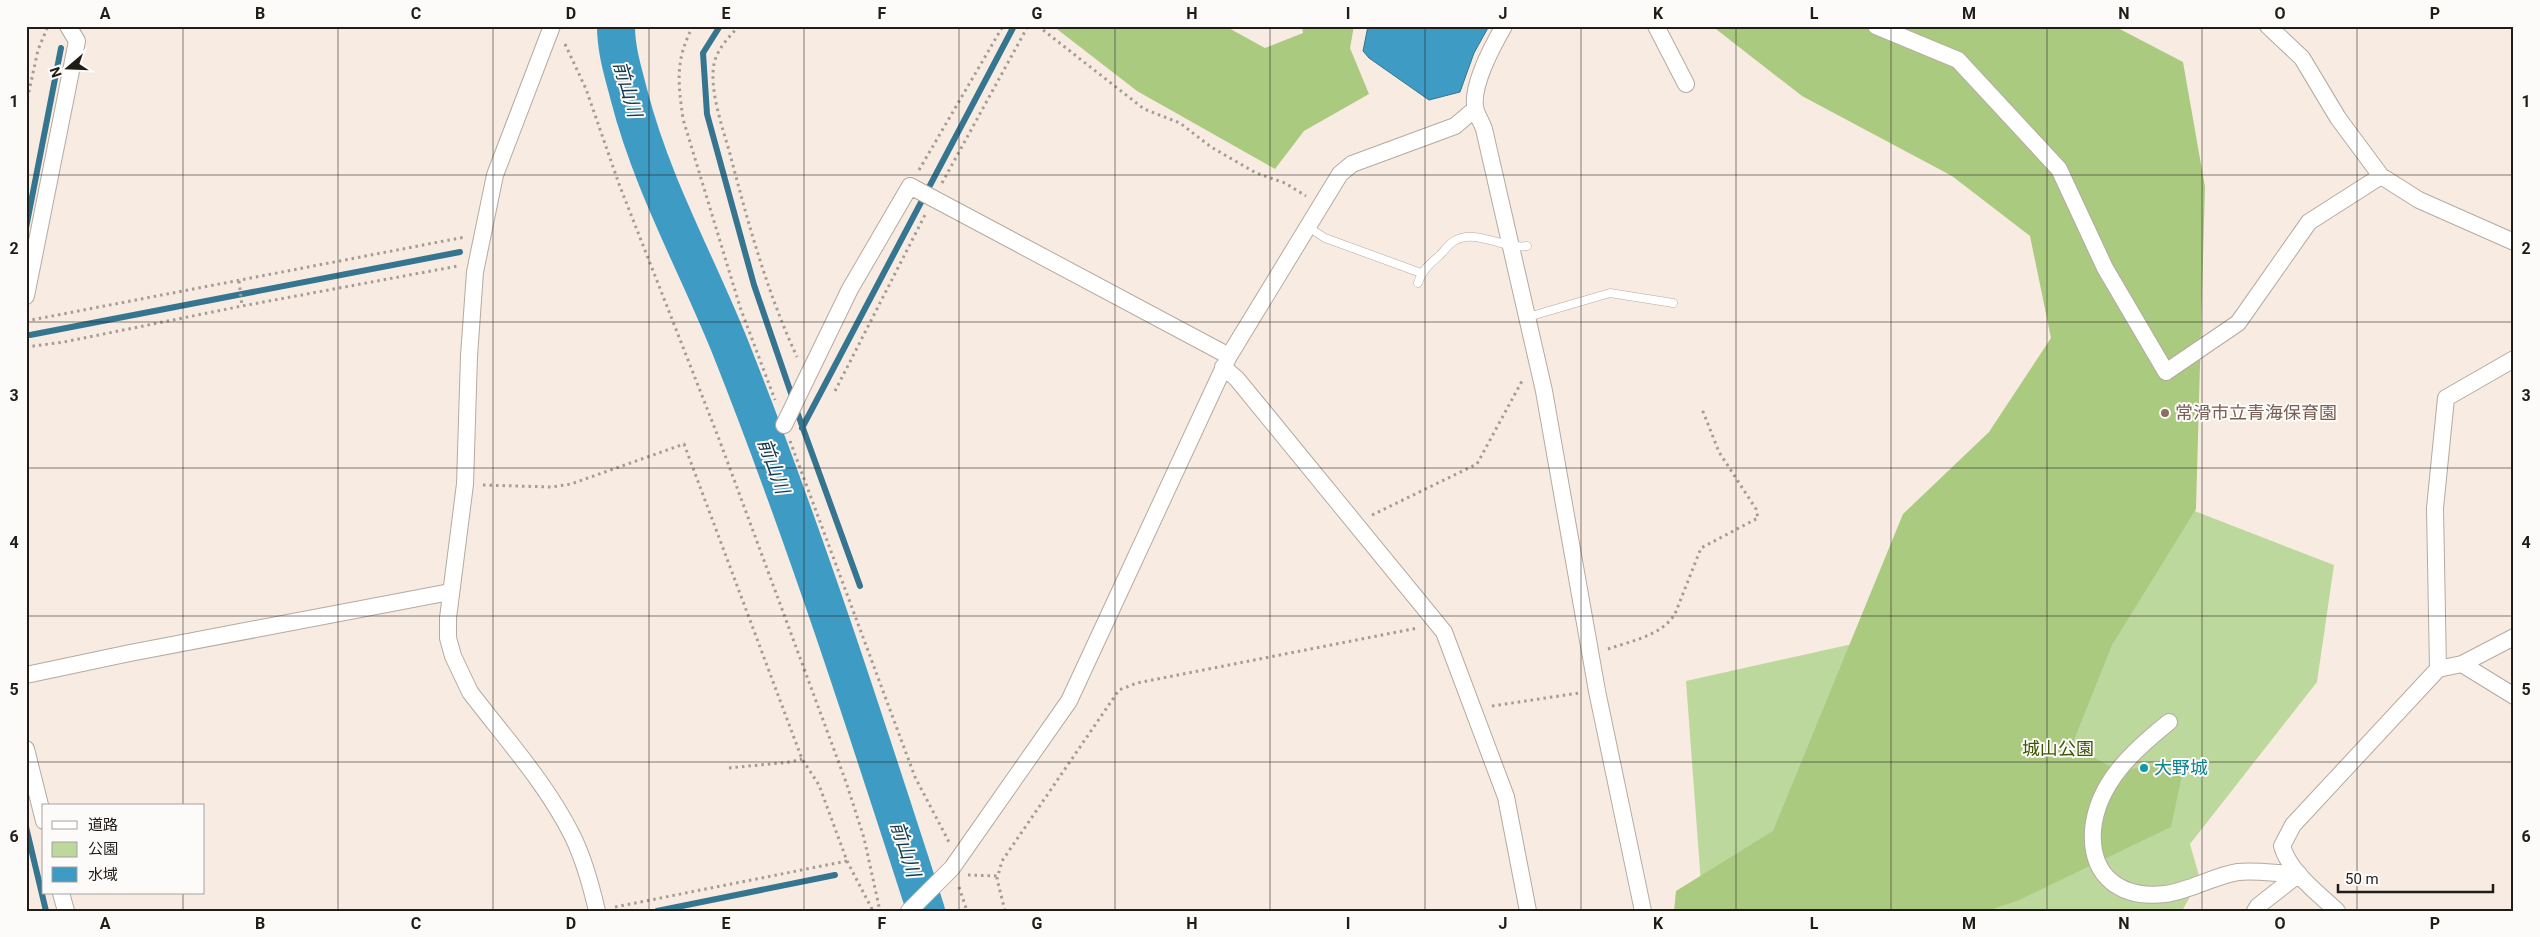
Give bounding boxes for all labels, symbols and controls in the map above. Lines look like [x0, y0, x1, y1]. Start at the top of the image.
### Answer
text: A [100, 4, 111, 23]
text: B [255, 4, 265, 23]
text: C [411, 4, 421, 23]
text: D [566, 4, 576, 23]
text: E [722, 4, 731, 23]
text: F [878, 4, 887, 23]
text: G [1032, 4, 1043, 23]
text: H [1186, 4, 1198, 23]
text: I [1346, 4, 1350, 23]
text: J [1499, 4, 1507, 23]
text: K [1653, 4, 1664, 23]
text: L [1810, 4, 1819, 23]
text: M [1962, 4, 1976, 23]
text: N [2118, 4, 2130, 23]
text: O [2274, 4, 2286, 23]
text: P [2430, 4, 2440, 23]
north arrow [42, 42, 92, 92]
water label: 前山川 [609, 59, 647, 122]
text: N [47, 65, 65, 80]
text: 1 [9, 92, 19, 111]
text: 1 [2521, 92, 2531, 111]
text: 2 [9, 239, 19, 258]
text: 2 [2521, 239, 2531, 258]
text: 3 [9, 386, 19, 405]
text: 3 [2521, 386, 2531, 405]
place label: 常滑市立青海保育園 [2175, 402, 2337, 423]
marker: 常滑市立青海保育園 [2159, 407, 2171, 419]
water label: 前山川 [753, 435, 795, 499]
text: 4 [9, 533, 19, 552]
text: 4 [2521, 533, 2531, 552]
text: 5 [9, 680, 19, 699]
text: 5 [2521, 680, 2531, 699]
park label: 城山公園 [2022, 738, 2094, 759]
place label: 大野城 [2154, 757, 2208, 778]
marker: 大野城 [2138, 762, 2150, 774]
legend [42, 804, 205, 894]
text: 道路 [88, 816, 118, 834]
water label: 前山川 [886, 818, 926, 882]
text: 6 [9, 827, 19, 846]
text: 6 [2521, 827, 2531, 846]
text: 公園 [88, 840, 118, 858]
scale bar [2338, 862, 2492, 894]
text: 水域 [88, 866, 118, 884]
text: 50 m [2345, 870, 2379, 888]
text: A [100, 914, 111, 933]
text: B [255, 914, 265, 933]
text: C [411, 914, 421, 933]
text: D [566, 914, 576, 933]
text: E [722, 914, 731, 933]
text: F [878, 914, 887, 933]
text: G [1032, 914, 1043, 933]
text: H [1186, 914, 1198, 933]
text: I [1346, 914, 1350, 933]
text: J [1499, 914, 1507, 933]
text: K [1653, 914, 1664, 933]
text: L [1810, 914, 1819, 933]
text: M [1962, 914, 1976, 933]
text: N [2118, 914, 2130, 933]
text: O [2274, 914, 2286, 933]
text: P [2430, 914, 2440, 933]

